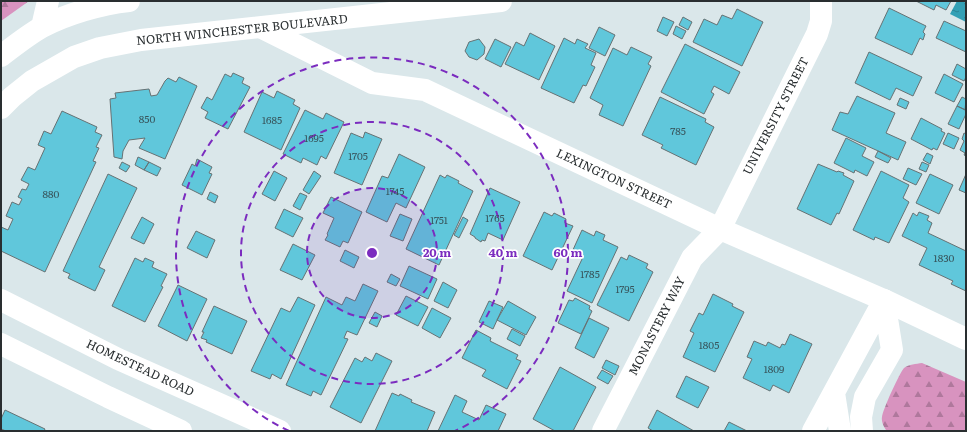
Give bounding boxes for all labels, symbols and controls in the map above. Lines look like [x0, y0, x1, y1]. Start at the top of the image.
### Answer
street label: NORTH WINCHESTER BOULEVARD [135, 9, 349, 49]
street label: UNIVERSITY STREET [738, 53, 813, 178]
house number: 850 [139, 111, 155, 126]
house number: 1685 [262, 112, 282, 127]
house number: 785 [670, 123, 686, 138]
house number: 1695 [304, 130, 324, 145]
street label: LEXINGTON STREET [554, 143, 675, 213]
house number: 1705 [348, 148, 368, 163]
house number: 1745 [386, 183, 404, 198]
house number: 880 [43, 186, 60, 201]
house number: 1765 [485, 210, 505, 225]
house number: 1751 [430, 212, 448, 227]
text: 20 m [423, 243, 451, 261]
text: 40 m [489, 243, 518, 261]
text: 60 m [554, 243, 582, 261]
centre of rings [365, 246, 379, 260]
house number: 1830 [934, 250, 955, 265]
house number: 1785 [580, 266, 600, 281]
street label: MONASTERY WAY [623, 273, 689, 378]
house number: 1795 [615, 281, 635, 296]
street label: HOMESTEAD ROAD [83, 334, 197, 400]
house number: 1805 [699, 337, 719, 352]
house number: 1809 [764, 361, 784, 376]

